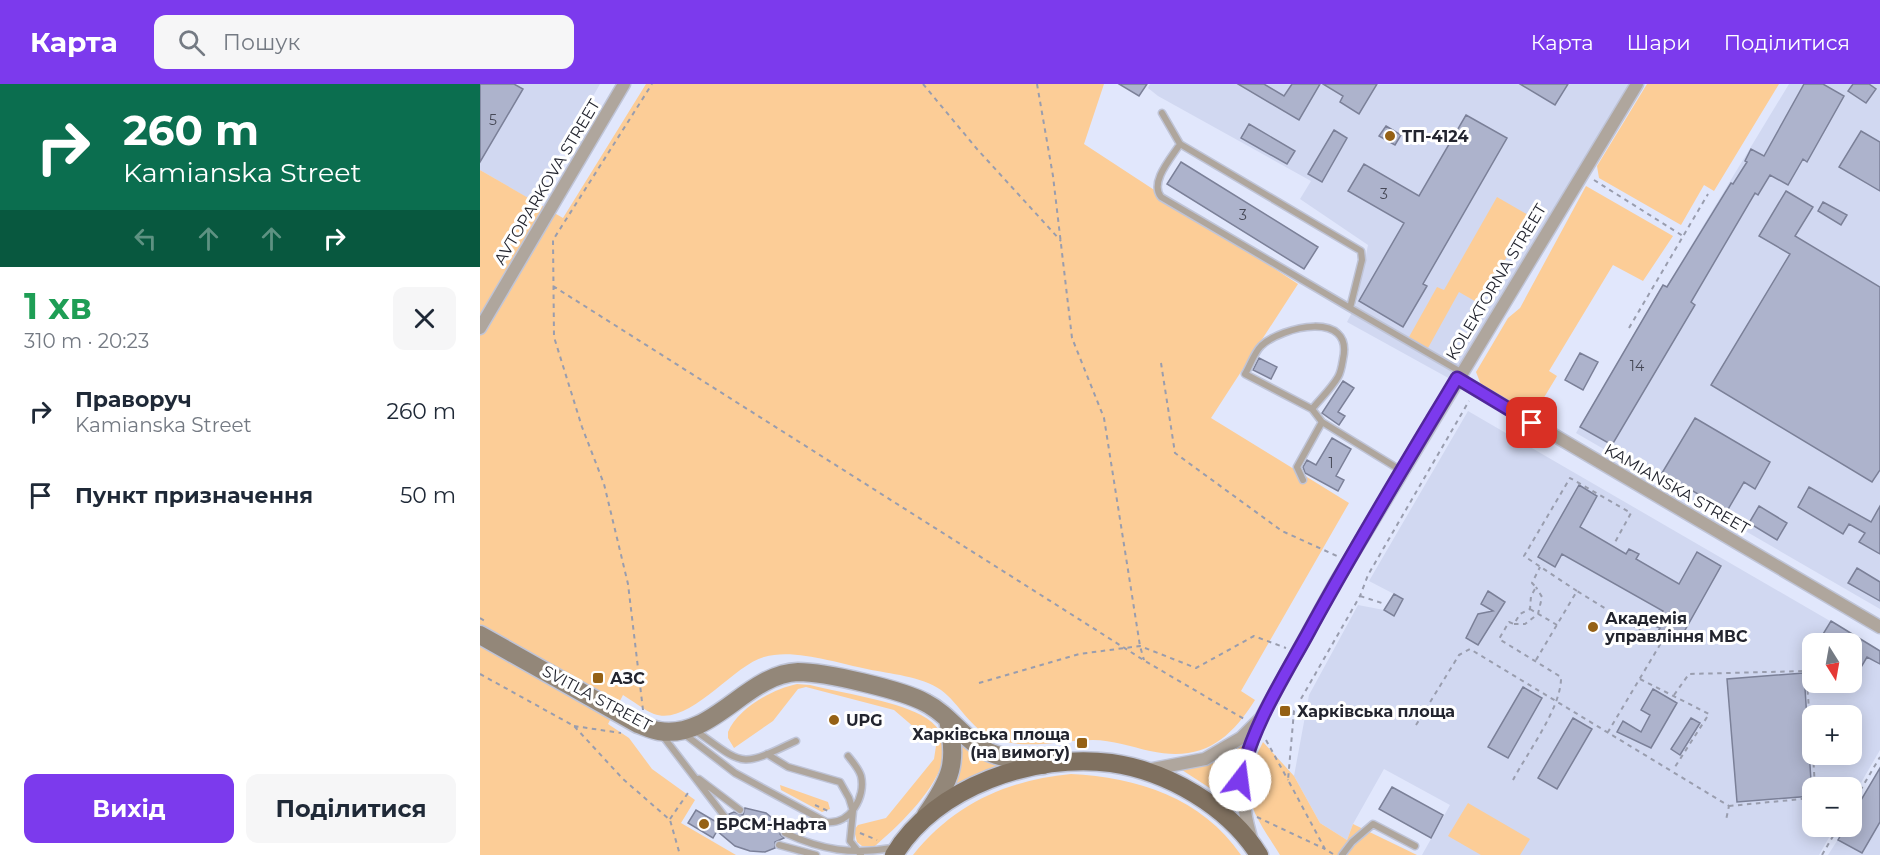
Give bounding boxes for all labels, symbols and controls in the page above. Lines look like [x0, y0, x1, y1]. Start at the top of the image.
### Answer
search box [154, 15, 574, 69]
text: Карта [30, 25, 118, 59]
icon: search [175, 26, 208, 59]
text: Пошук [223, 29, 300, 56]
text: Карта [1531, 30, 1594, 55]
text: Шари [1627, 30, 1691, 55]
text: Поділитися [1724, 30, 1850, 55]
street label: AVTOPARKOVA STREET [490, 95, 604, 268]
text: 260 m [123, 104, 259, 156]
icon: right [24, 108, 102, 186]
house number: 5 [489, 111, 497, 129]
place label: ТП-4124 [1402, 127, 1469, 146]
marker: ТП-4124 [1383, 129, 1397, 143]
text: Kamianska Street [123, 156, 362, 189]
house number: 3 [1380, 185, 1388, 203]
street label: KOLEKTORNA STREET [1442, 200, 1551, 364]
house number: 3 [1239, 206, 1247, 224]
icon: left [129, 222, 162, 255]
icon: ahead [192, 222, 225, 255]
icon: ahead [255, 222, 288, 255]
icon: right [318, 222, 351, 255]
text: 1 хв [24, 284, 92, 328]
button: close [393, 287, 456, 350]
text: 310 m · 20:23 [24, 329, 149, 353]
house number: 14 [1630, 357, 1645, 375]
text: Праворуч [75, 386, 192, 413]
icon: right [24, 395, 57, 428]
pin [1506, 397, 1557, 448]
text: 260 m [386, 398, 456, 425]
icon: arrive [1515, 406, 1548, 439]
text: Kamianska Street [75, 413, 252, 437]
street label: KAMIANSKA STREET [1601, 440, 1754, 539]
house number: 1 [1328, 454, 1334, 472]
icon: arrive [24, 479, 57, 512]
text: Пункт призначення [75, 482, 313, 509]
text: 50 m [400, 482, 456, 509]
place label: Академія управління МВС [1604, 609, 1748, 646]
marker: Академія управління МВС [1586, 620, 1600, 634]
north arrow [1802, 633, 1862, 693]
map controls [1802, 633, 1862, 837]
street label: SVITLA STREET [539, 661, 656, 735]
place label: АЗС [610, 669, 645, 688]
marker: АЗС [591, 671, 605, 685]
place label: Харківська площа [1297, 702, 1455, 721]
marker: Харківська площа [1278, 704, 1292, 718]
button: + [1802, 705, 1862, 765]
place label: UPG [846, 711, 883, 730]
marker: UPG [827, 713, 841, 727]
place label: Харківська площа (на вимогу) [912, 725, 1070, 762]
marker: Харківська площа (на вимогу) [1075, 736, 1089, 750]
position arrow [1208, 748, 1272, 812]
button: Вихід [24, 774, 234, 843]
button: Поділитися [246, 774, 456, 843]
button: − [1802, 777, 1862, 837]
place label: БРСМ-Нафта [716, 815, 827, 834]
marker: БРСМ-Нафта [697, 817, 711, 831]

